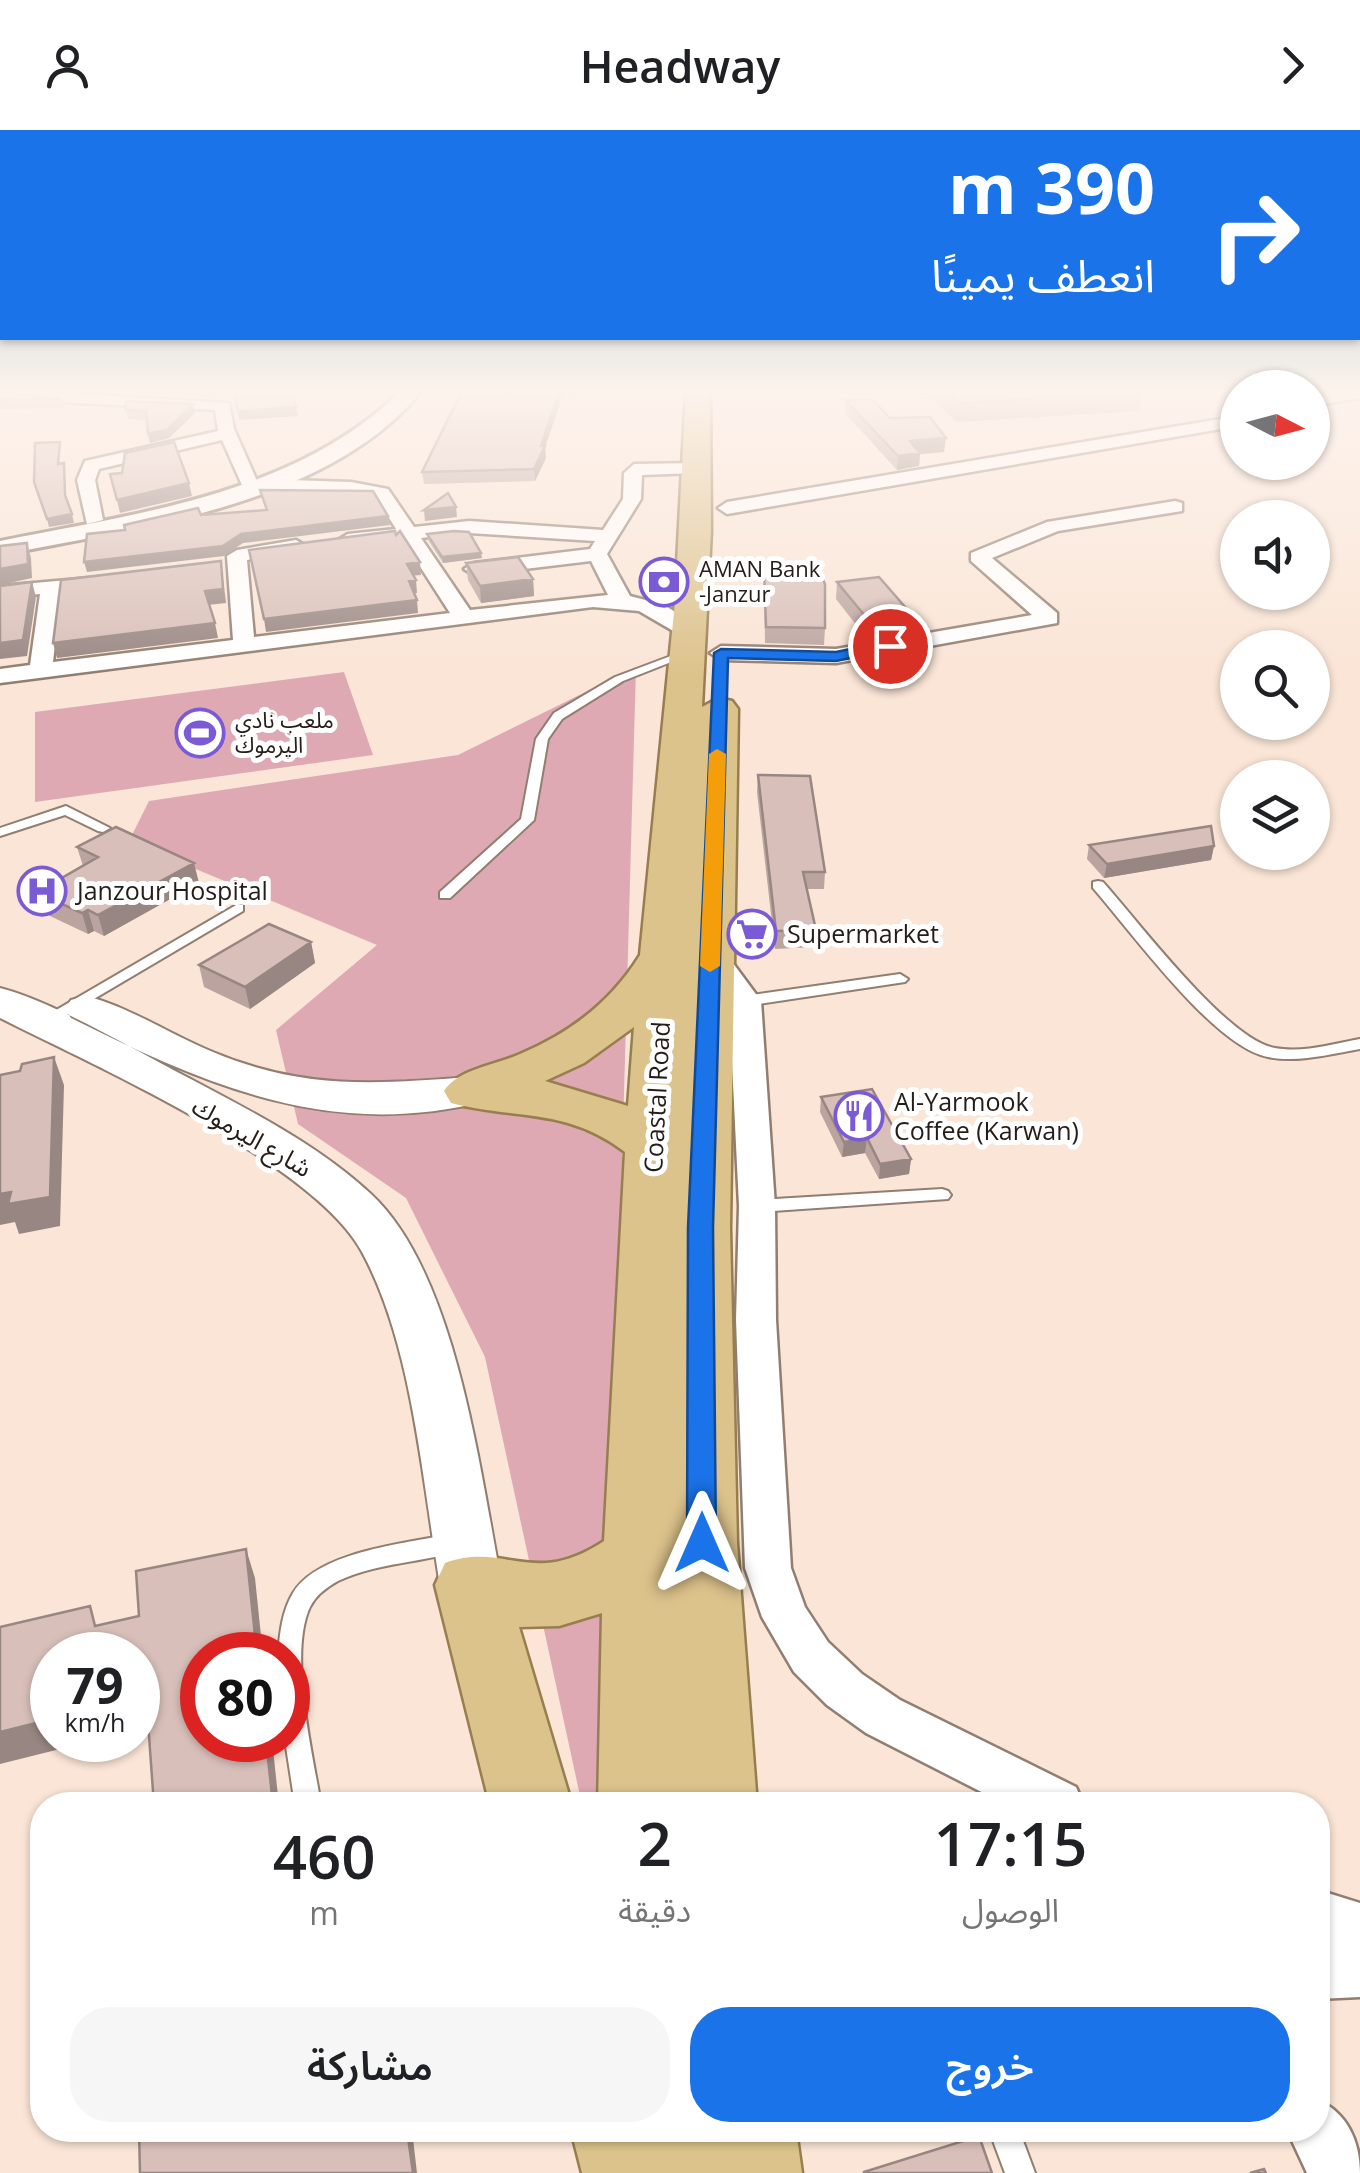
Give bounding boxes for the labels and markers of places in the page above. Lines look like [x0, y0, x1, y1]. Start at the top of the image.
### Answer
place label: AMAN Bank -Janzur [699, 553, 821, 608]
bank icon: AMAN Bank -Janzur [638, 556, 690, 608]
pin [848, 604, 933, 689]
place label: ملعب نادي اليرموك [235, 704, 334, 759]
sports icon: ملعب نادي اليرموك [174, 707, 226, 759]
hospital icon: Janzour Hospital [16, 865, 68, 917]
place label: Janzour Hospital [75, 873, 268, 907]
supermarket icon: Supermarket [726, 908, 778, 960]
place label: Supermarket [787, 916, 939, 950]
place label: Al-Yarmook Coffee (Karwan) [894, 1084, 1079, 1147]
restaurant icon: Al-Yarmook Coffee (Karwan) [833, 1090, 885, 1142]

